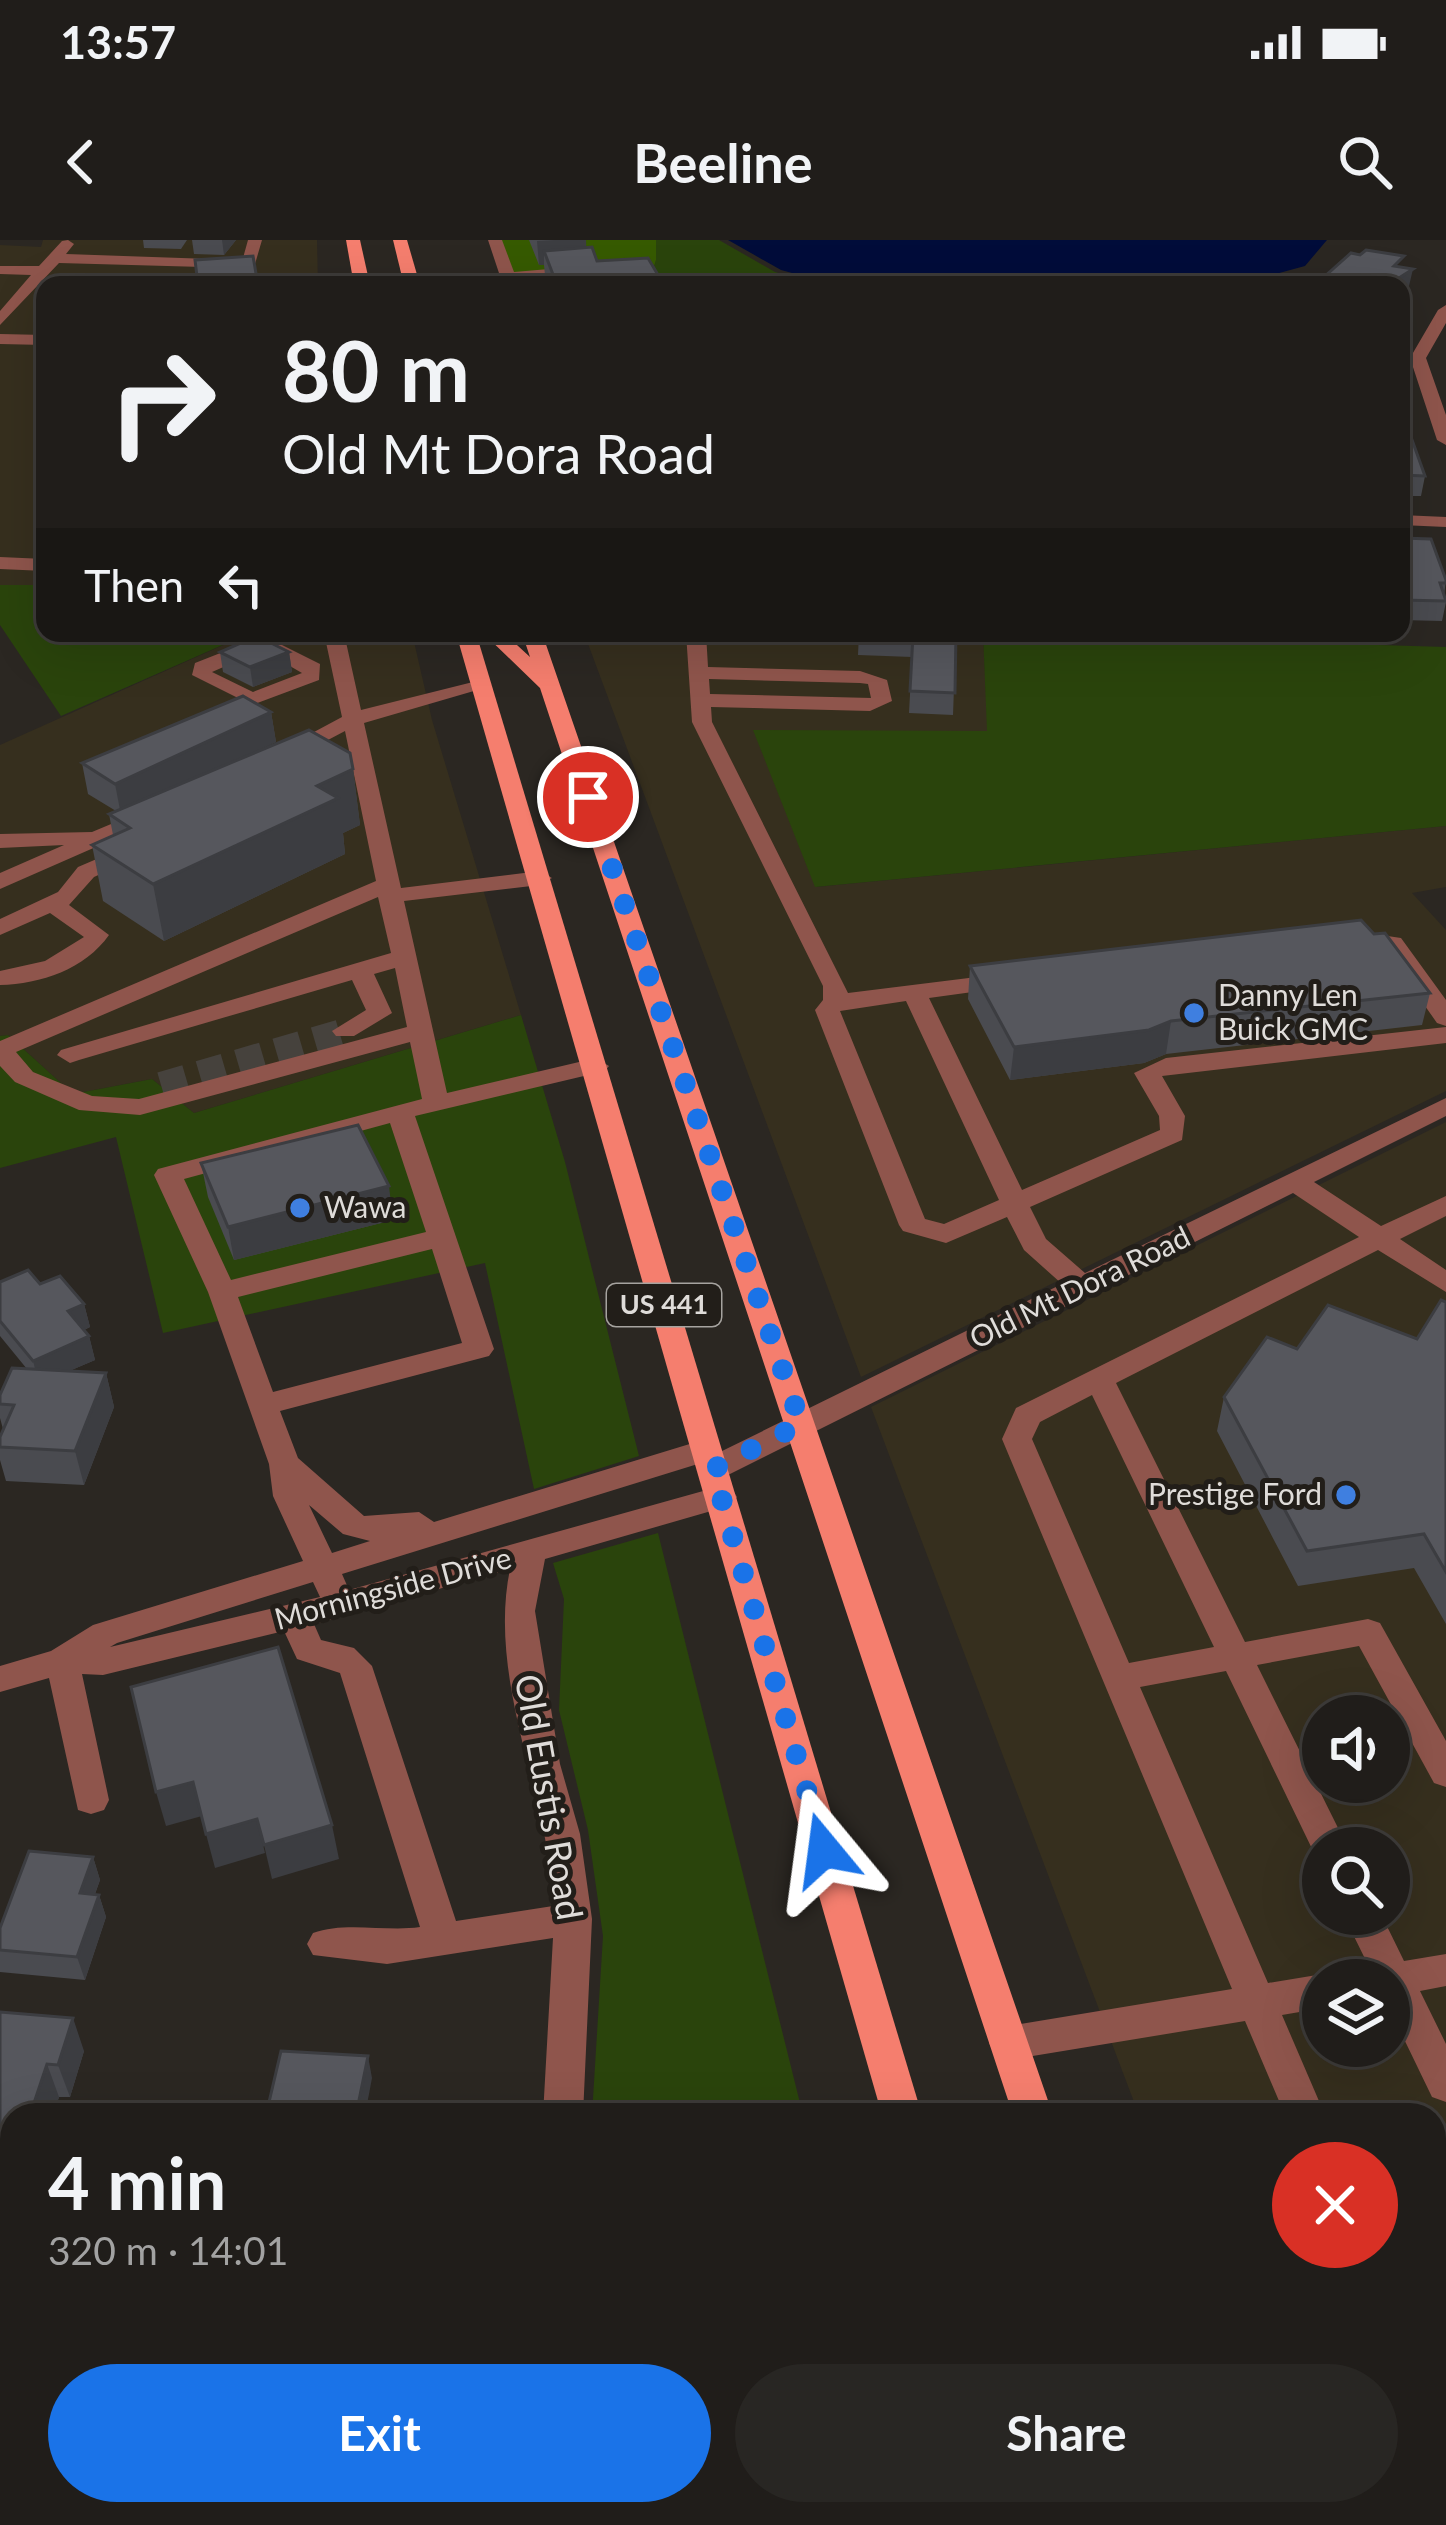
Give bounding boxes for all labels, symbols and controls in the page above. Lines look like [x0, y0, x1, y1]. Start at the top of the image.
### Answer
text: 13:57 [60, 15, 176, 69]
icon: back [48, 129, 114, 195]
icon: search [1332, 129, 1398, 195]
text: Beeline [633, 130, 813, 195]
text: 80 m [282, 319, 470, 420]
icon: right [84, 324, 240, 480]
text: Old Mt Dora Road [282, 421, 715, 486]
icon: left [208, 552, 274, 618]
text: Then [84, 558, 184, 612]
pin [537, 746, 639, 848]
icon: arrive [555, 764, 621, 830]
place label: Danny Len Buick GMC [1218, 976, 1368, 1046]
marker: Danny Len Buick GMC [1181, 1000, 1207, 1026]
place label: Wawa [324, 1188, 407, 1224]
marker: Wawa [287, 1195, 313, 1221]
street label: Old Mt Dora Road [963, 1217, 1195, 1355]
road number: US 441 [607, 1284, 721, 1326]
place label: Prestige Ford [1148, 1475, 1322, 1511]
marker: Prestige Ford [1333, 1482, 1359, 1508]
street label: Morningside Drive [270, 1538, 515, 1636]
street label: Old Eustis Road [507, 1670, 593, 1923]
map controls [1302, 1695, 1410, 2067]
button: sound [1302, 1695, 1410, 1803]
position arrow [761, 1787, 887, 1913]
button: search [1302, 1827, 1410, 1935]
button: layers [1302, 1959, 1410, 2067]
text: 4 min [48, 2139, 226, 2225]
button: close [1272, 2142, 1398, 2268]
text: 320 m · 14:01 [48, 2227, 288, 2273]
button: Exit [48, 2364, 711, 2502]
button: Share [735, 2364, 1398, 2502]

